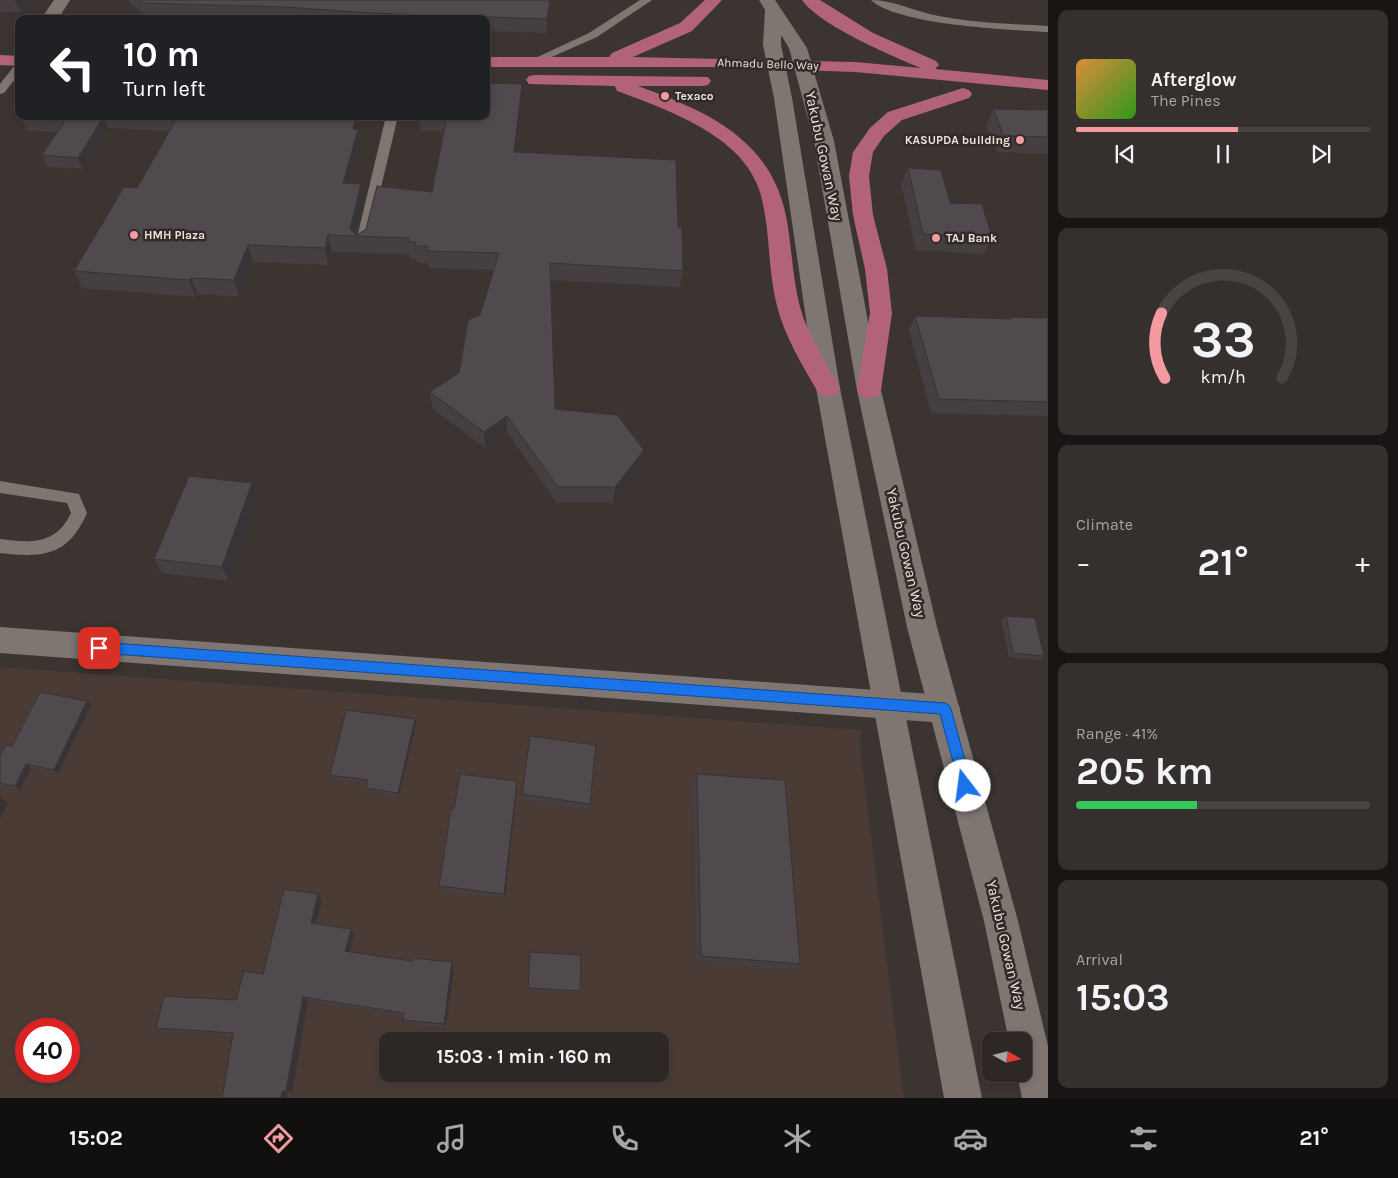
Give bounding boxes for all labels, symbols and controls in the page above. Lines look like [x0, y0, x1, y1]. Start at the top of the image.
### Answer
text: 10 m [123, 34, 200, 75]
icon: left [40, 35, 105, 100]
street label: Ahmadu Bello Way [717, 55, 819, 73]
text: Afterglow [1151, 69, 1237, 91]
text: Turn left [123, 76, 206, 102]
place label: Texaco [675, 89, 714, 103]
street label: Yakubu Gowan Way [801, 89, 847, 223]
marker: Texaco [659, 90, 671, 102]
text: The Pines [1151, 91, 1221, 110]
place label: KASUPDA building [905, 133, 1010, 147]
marker: KASUPDA building [1014, 134, 1026, 146]
icon: previous [1111, 140, 1139, 168]
icon: pause [1209, 140, 1237, 168]
icon: next [1307, 140, 1335, 168]
place label: HMH Plaza [144, 228, 205, 242]
marker: HMH Plaza [128, 229, 140, 241]
place label: TAJ Bank [946, 231, 997, 245]
marker: TAJ Bank [930, 232, 942, 244]
text: 33 [1191, 309, 1255, 370]
text: km/h [1200, 367, 1246, 388]
street label: Yakubu Gowan Way [882, 486, 930, 620]
text: Climate [1076, 515, 1133, 534]
text: 21° [1197, 540, 1249, 585]
text: − [1076, 546, 1091, 579]
text: + [1355, 546, 1370, 579]
pin [78, 627, 120, 669]
icon: arrive [85, 634, 113, 662]
text: Range · 41% [1076, 724, 1158, 743]
text: 205 km [1076, 749, 1213, 794]
position arrow [938, 759, 990, 811]
street label: Yakubu Gowan Way [982, 878, 1030, 1012]
text: Arrival [1076, 950, 1123, 969]
text: 15:03 [1076, 975, 1170, 1020]
speed limit sign: 40 [15, 1018, 80, 1083]
north arrow [982, 1032, 1032, 1082]
map controls [982, 1032, 1032, 1082]
text: 15:03 · 1 min · 160 m [436, 1046, 612, 1068]
icon: directions [261, 1121, 296, 1156]
icon: music [434, 1121, 469, 1156]
icon: phone [607, 1121, 642, 1156]
icon: climate [780, 1121, 815, 1156]
icon: car [953, 1121, 988, 1156]
icon: filters [1126, 1121, 1161, 1156]
text: 15:02 [69, 1125, 123, 1151]
text: 21° [1299, 1125, 1329, 1151]

